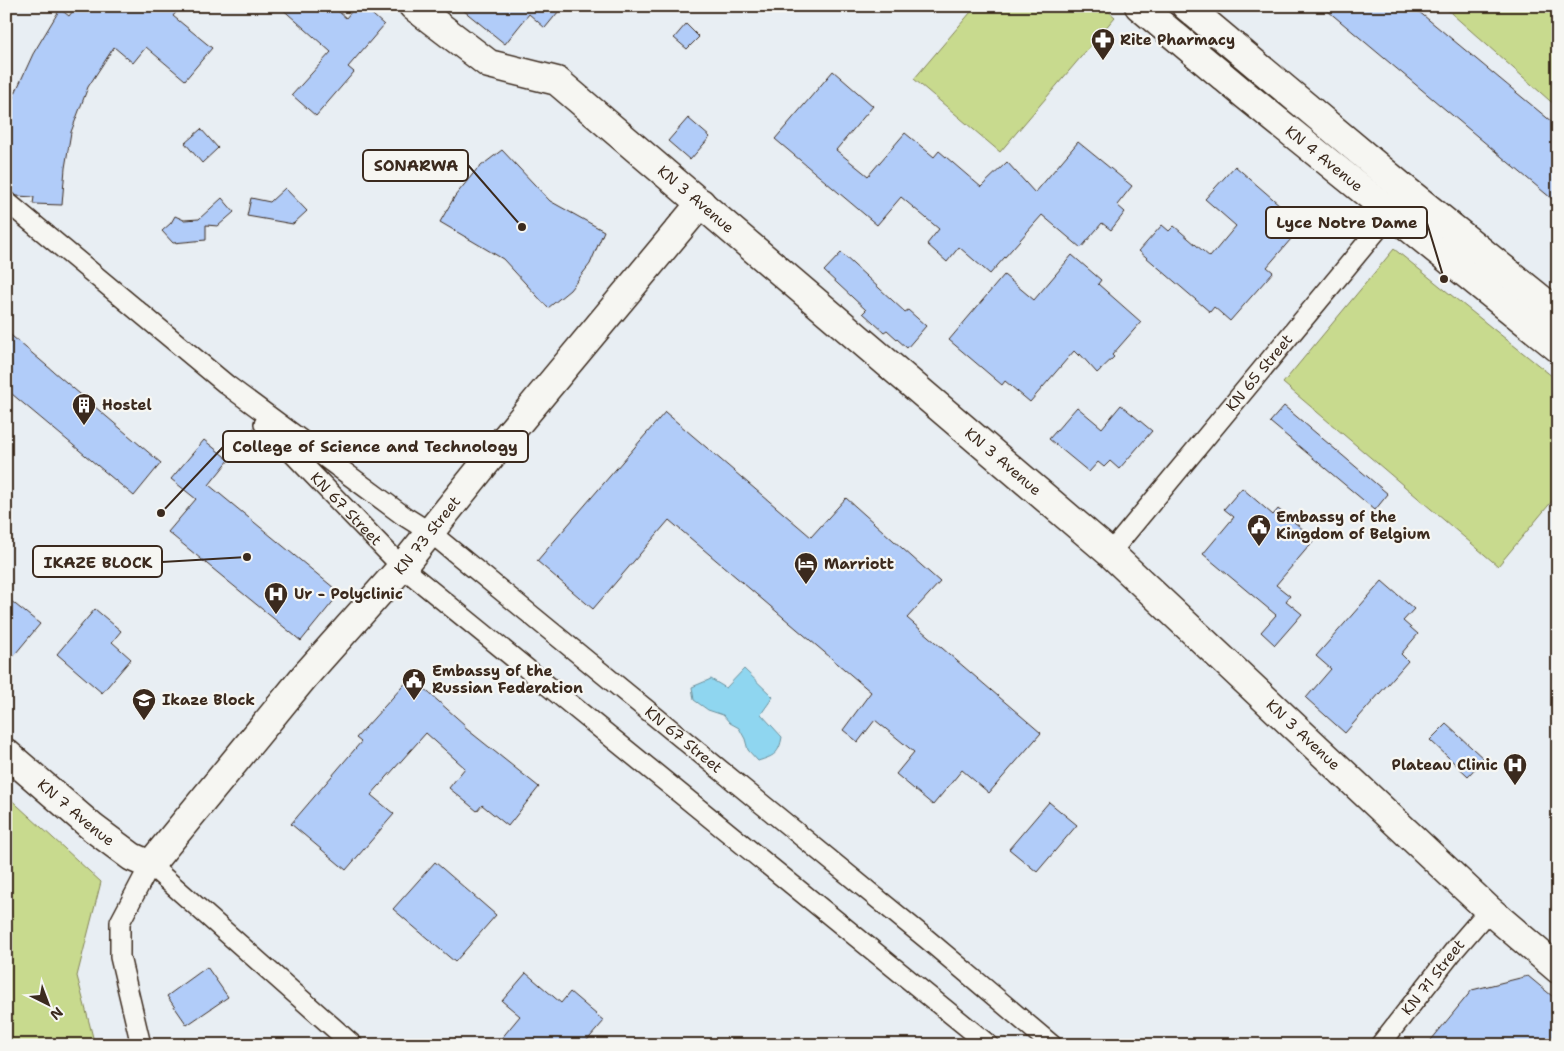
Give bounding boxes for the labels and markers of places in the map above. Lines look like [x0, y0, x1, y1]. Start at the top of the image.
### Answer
pharmacy icon: Rite Pharmacy [1090, 27, 1116, 61]
place label: Rite Pharmacy [1120, 30, 1235, 50]
callout: SONARWA [363, 150, 468, 181]
callout: Lyce Notre Dame [1266, 207, 1427, 238]
building icon: Hostel [71, 392, 97, 426]
place label: Hostel [102, 395, 152, 415]
callout: College of Science and Technology [223, 431, 528, 462]
place label: Embassy of the Kingdom of Belgium [1276, 507, 1430, 544]
public building icon: Embassy of the Kingdom of Belgium [1246, 513, 1272, 547]
callout: IKAZE BLOCK [33, 546, 162, 577]
hotel icon: Marriott [793, 551, 819, 585]
place label: Marriott [824, 554, 894, 574]
hospital icon: Ur - Polyclinic [263, 581, 289, 615]
place label: Ur - Polyclinic [294, 584, 403, 604]
place label: Embassy of the Russian Federation [432, 661, 583, 698]
public building icon: Embassy of the Russian Federation [401, 667, 427, 701]
school or university icon: Ikaze Block [131, 687, 157, 721]
place label: Ikaze Block [162, 690, 255, 710]
hospital icon: Plateau Clinic [1502, 752, 1528, 786]
place label: Plateau Clinic [1391, 755, 1498, 775]

